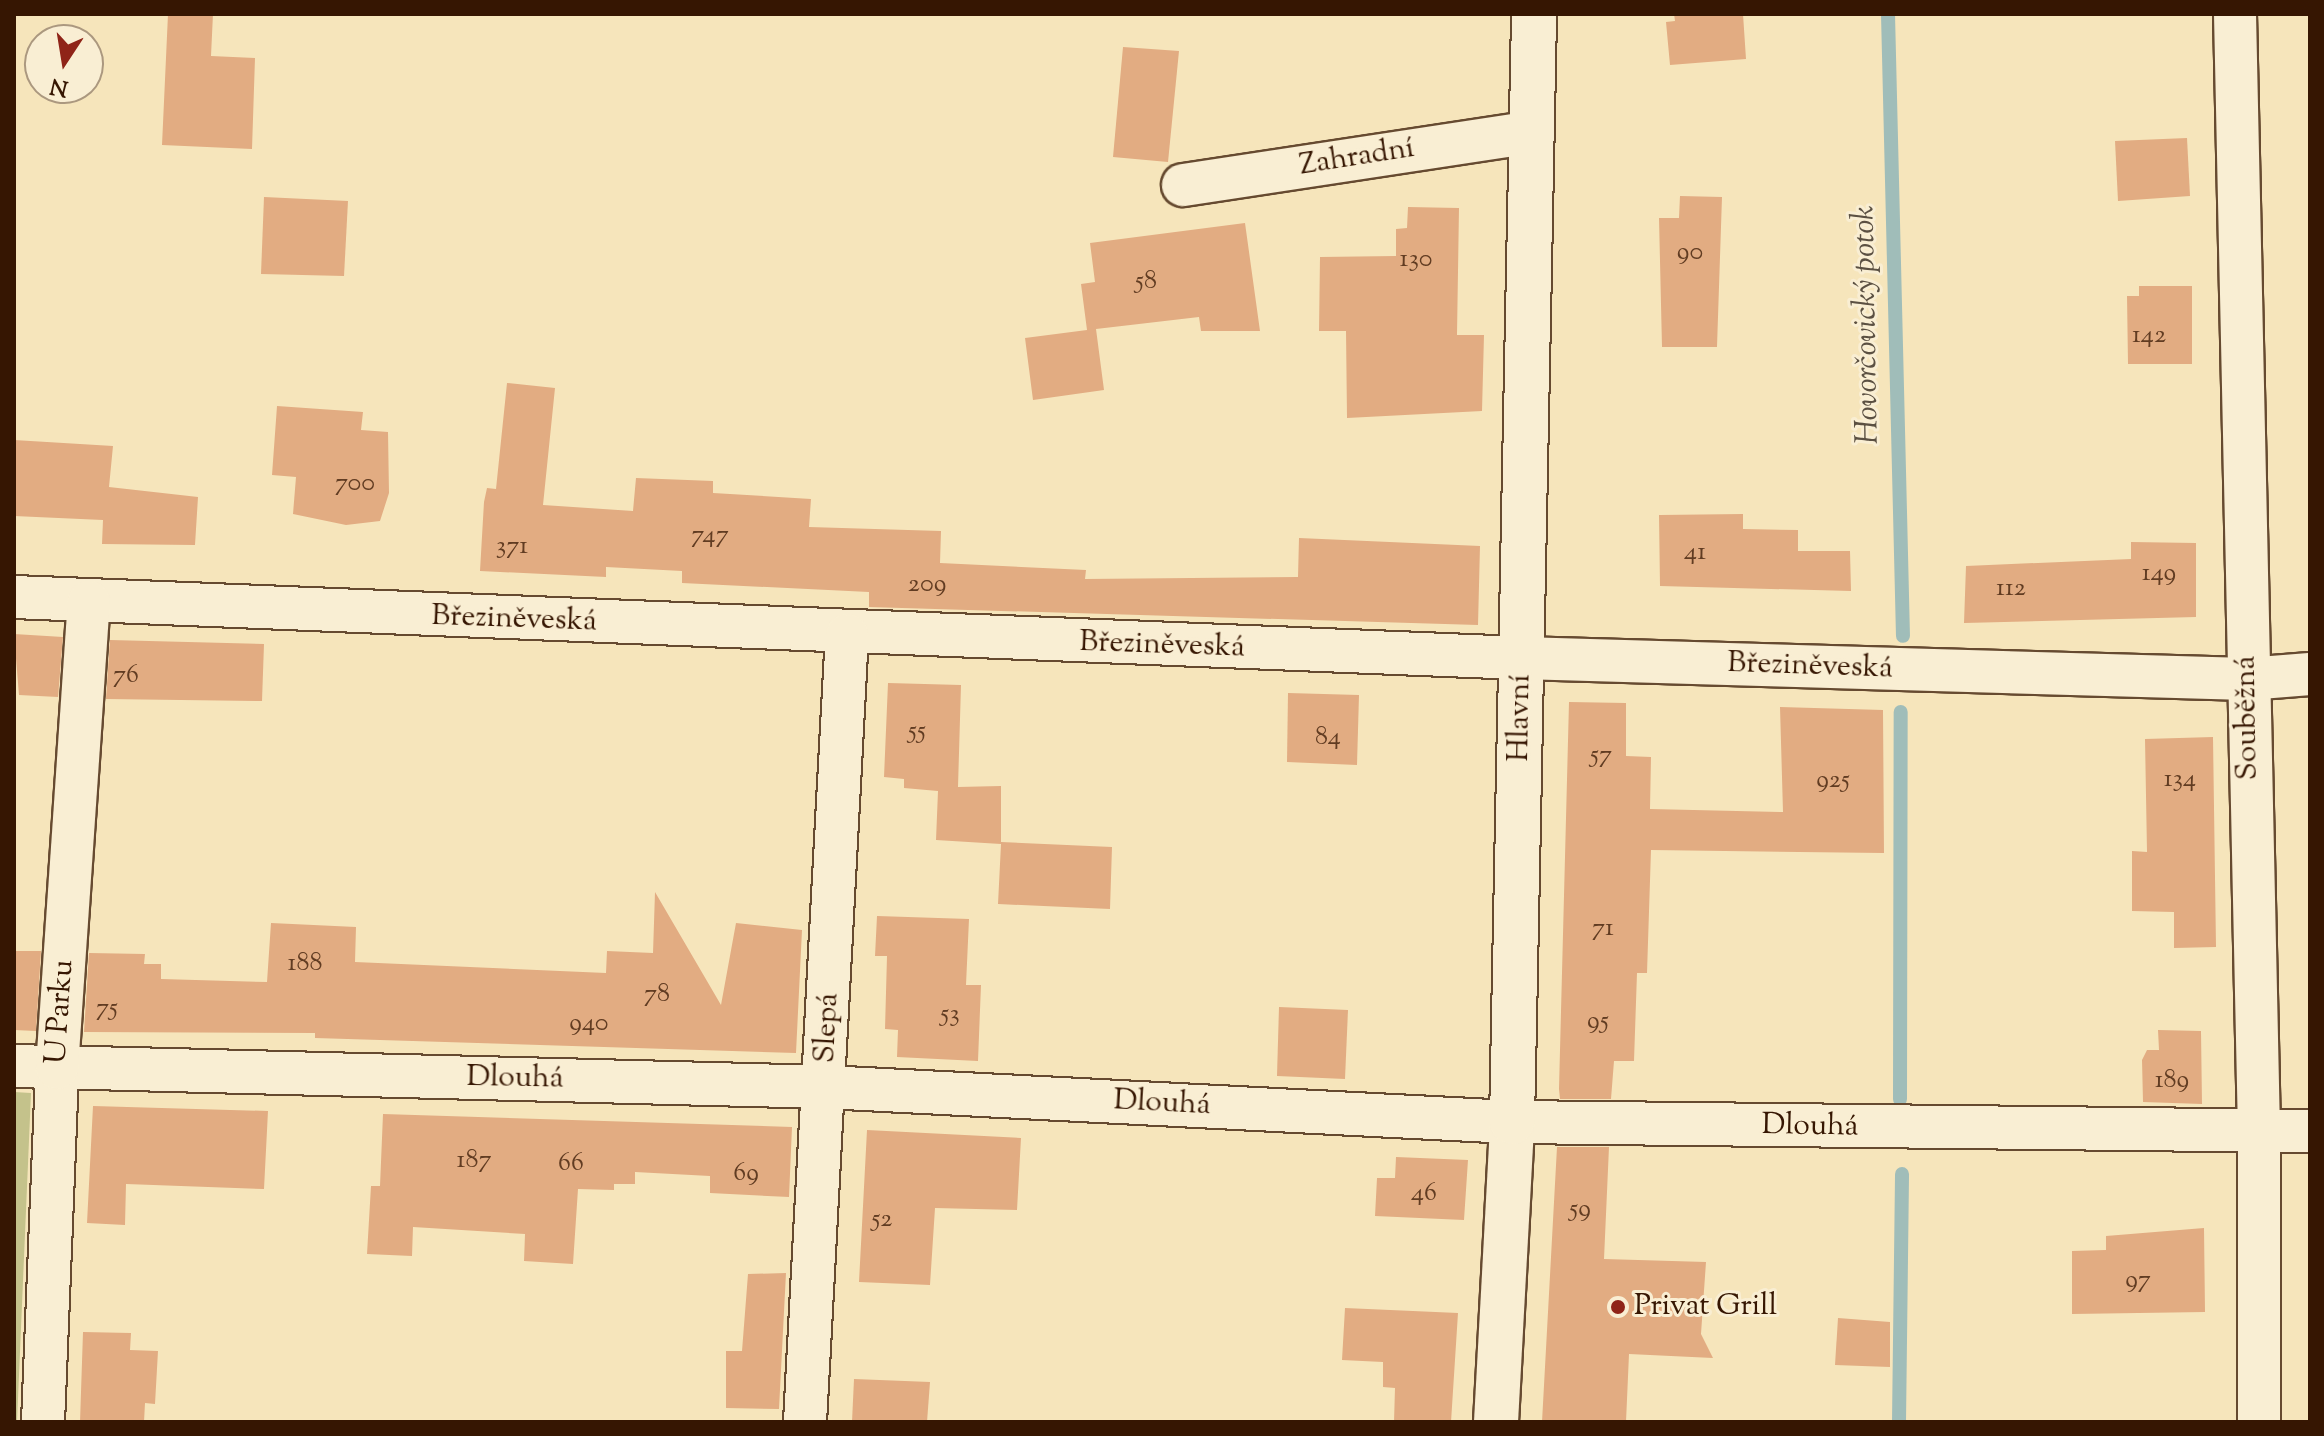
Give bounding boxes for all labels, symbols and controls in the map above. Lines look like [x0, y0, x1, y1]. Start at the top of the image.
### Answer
north arrow [24, 24, 104, 104]
text: N [48, 68, 71, 103]
street label: Zahradní [1297, 131, 1417, 185]
water label: Hovorčovický potok [1846, 205, 1888, 445]
house number: 90 [1677, 237, 1703, 269]
house number: 130 [1400, 244, 1432, 276]
house number: 58 [1135, 266, 1157, 298]
house number: 142 [2132, 320, 2166, 352]
house number: 700 [335, 468, 375, 500]
house number: 747 [691, 520, 729, 552]
house number: 371 [496, 531, 528, 563]
house number: 41 [1684, 537, 1706, 569]
house number: 149 [2142, 558, 2176, 590]
house number: 209 [908, 569, 946, 601]
house number: 112 [1996, 573, 2026, 605]
street label: Březiněveská [431, 599, 597, 641]
street label: Březiněveská [1079, 625, 1245, 667]
street label: Březiněveská [1727, 646, 1893, 688]
street label: Souběžná [2229, 655, 2267, 781]
house number: 76 [113, 660, 139, 692]
street label: Hlavní [1502, 674, 1540, 762]
house number: 55 [908, 716, 926, 748]
house number: 84 [1315, 722, 1341, 754]
house number: 57 [1590, 740, 1612, 772]
house number: 134 [2164, 764, 2196, 796]
house number: 925 [1816, 765, 1850, 797]
house number: 71 [1592, 913, 1614, 945]
house number: 188 [288, 948, 322, 980]
street label: U Parku [39, 958, 83, 1066]
house number: 78 [644, 979, 670, 1011]
street label: Slepá [808, 992, 848, 1064]
house number: 75 [96, 993, 118, 1025]
house number: 53 [940, 999, 960, 1031]
house number: 95 [1587, 1006, 1609, 1038]
house number: 940 [569, 1008, 609, 1040]
street label: Dlouhá [466, 1060, 564, 1098]
house number: 189 [2155, 1065, 2189, 1097]
street label: Dlouhá [1113, 1083, 1211, 1125]
street label: Dlouhá [1761, 1108, 1859, 1146]
house number: 187 [457, 1145, 491, 1177]
house number: 66 [558, 1148, 584, 1180]
house number: 69 [733, 1158, 759, 1190]
house number: 46 [1411, 1178, 1437, 1210]
house number: 59 [1569, 1194, 1591, 1226]
house number: 52 [871, 1204, 893, 1236]
house number: 97 [2125, 1265, 2151, 1297]
place label: Privat Grill [1634, 1289, 1777, 1325]
marker: Privat Grill [1609, 1298, 1627, 1316]

